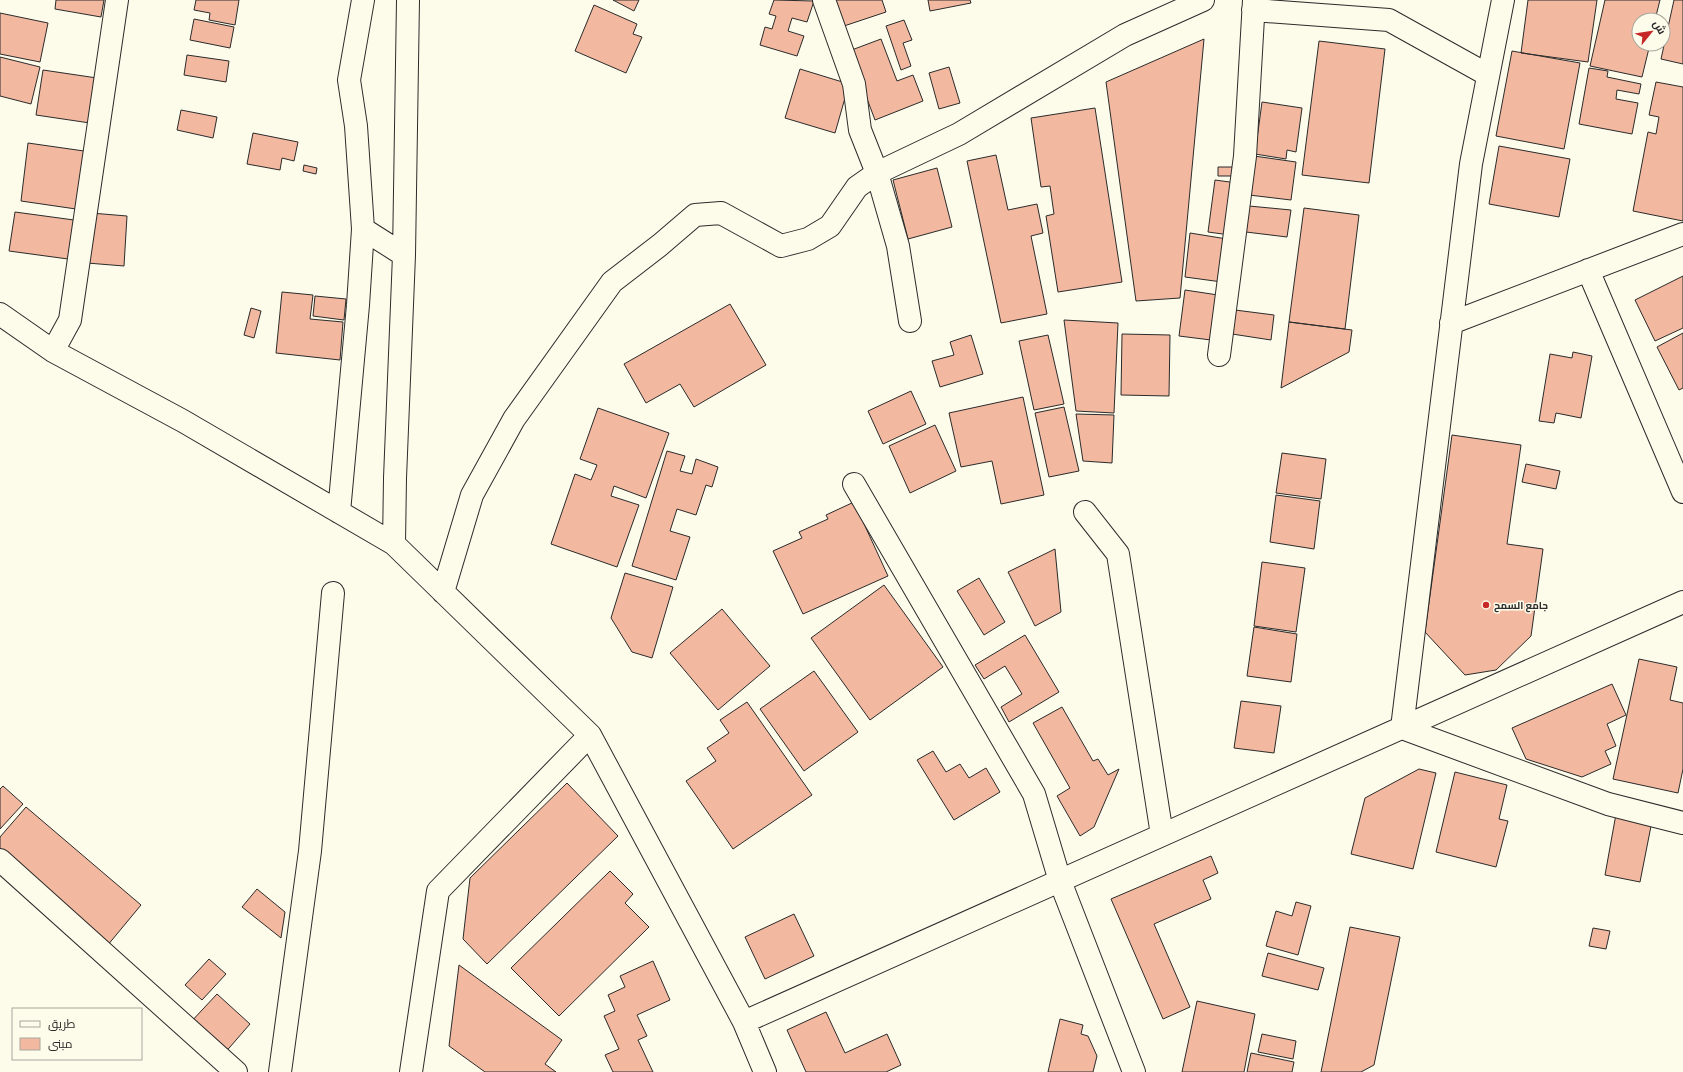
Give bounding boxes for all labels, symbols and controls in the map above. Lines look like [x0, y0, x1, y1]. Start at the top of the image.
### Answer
north arrow [1631, 12, 1671, 52]
text: ش [1650, 17, 1669, 37]
place label: جامع السمح [1494, 599, 1548, 613]
marker: جامع السمح [1481, 600, 1491, 610]
legend [12, 1008, 142, 1060]
text: طريق [48, 1016, 76, 1032]
text: مبنى [48, 1036, 73, 1052]

